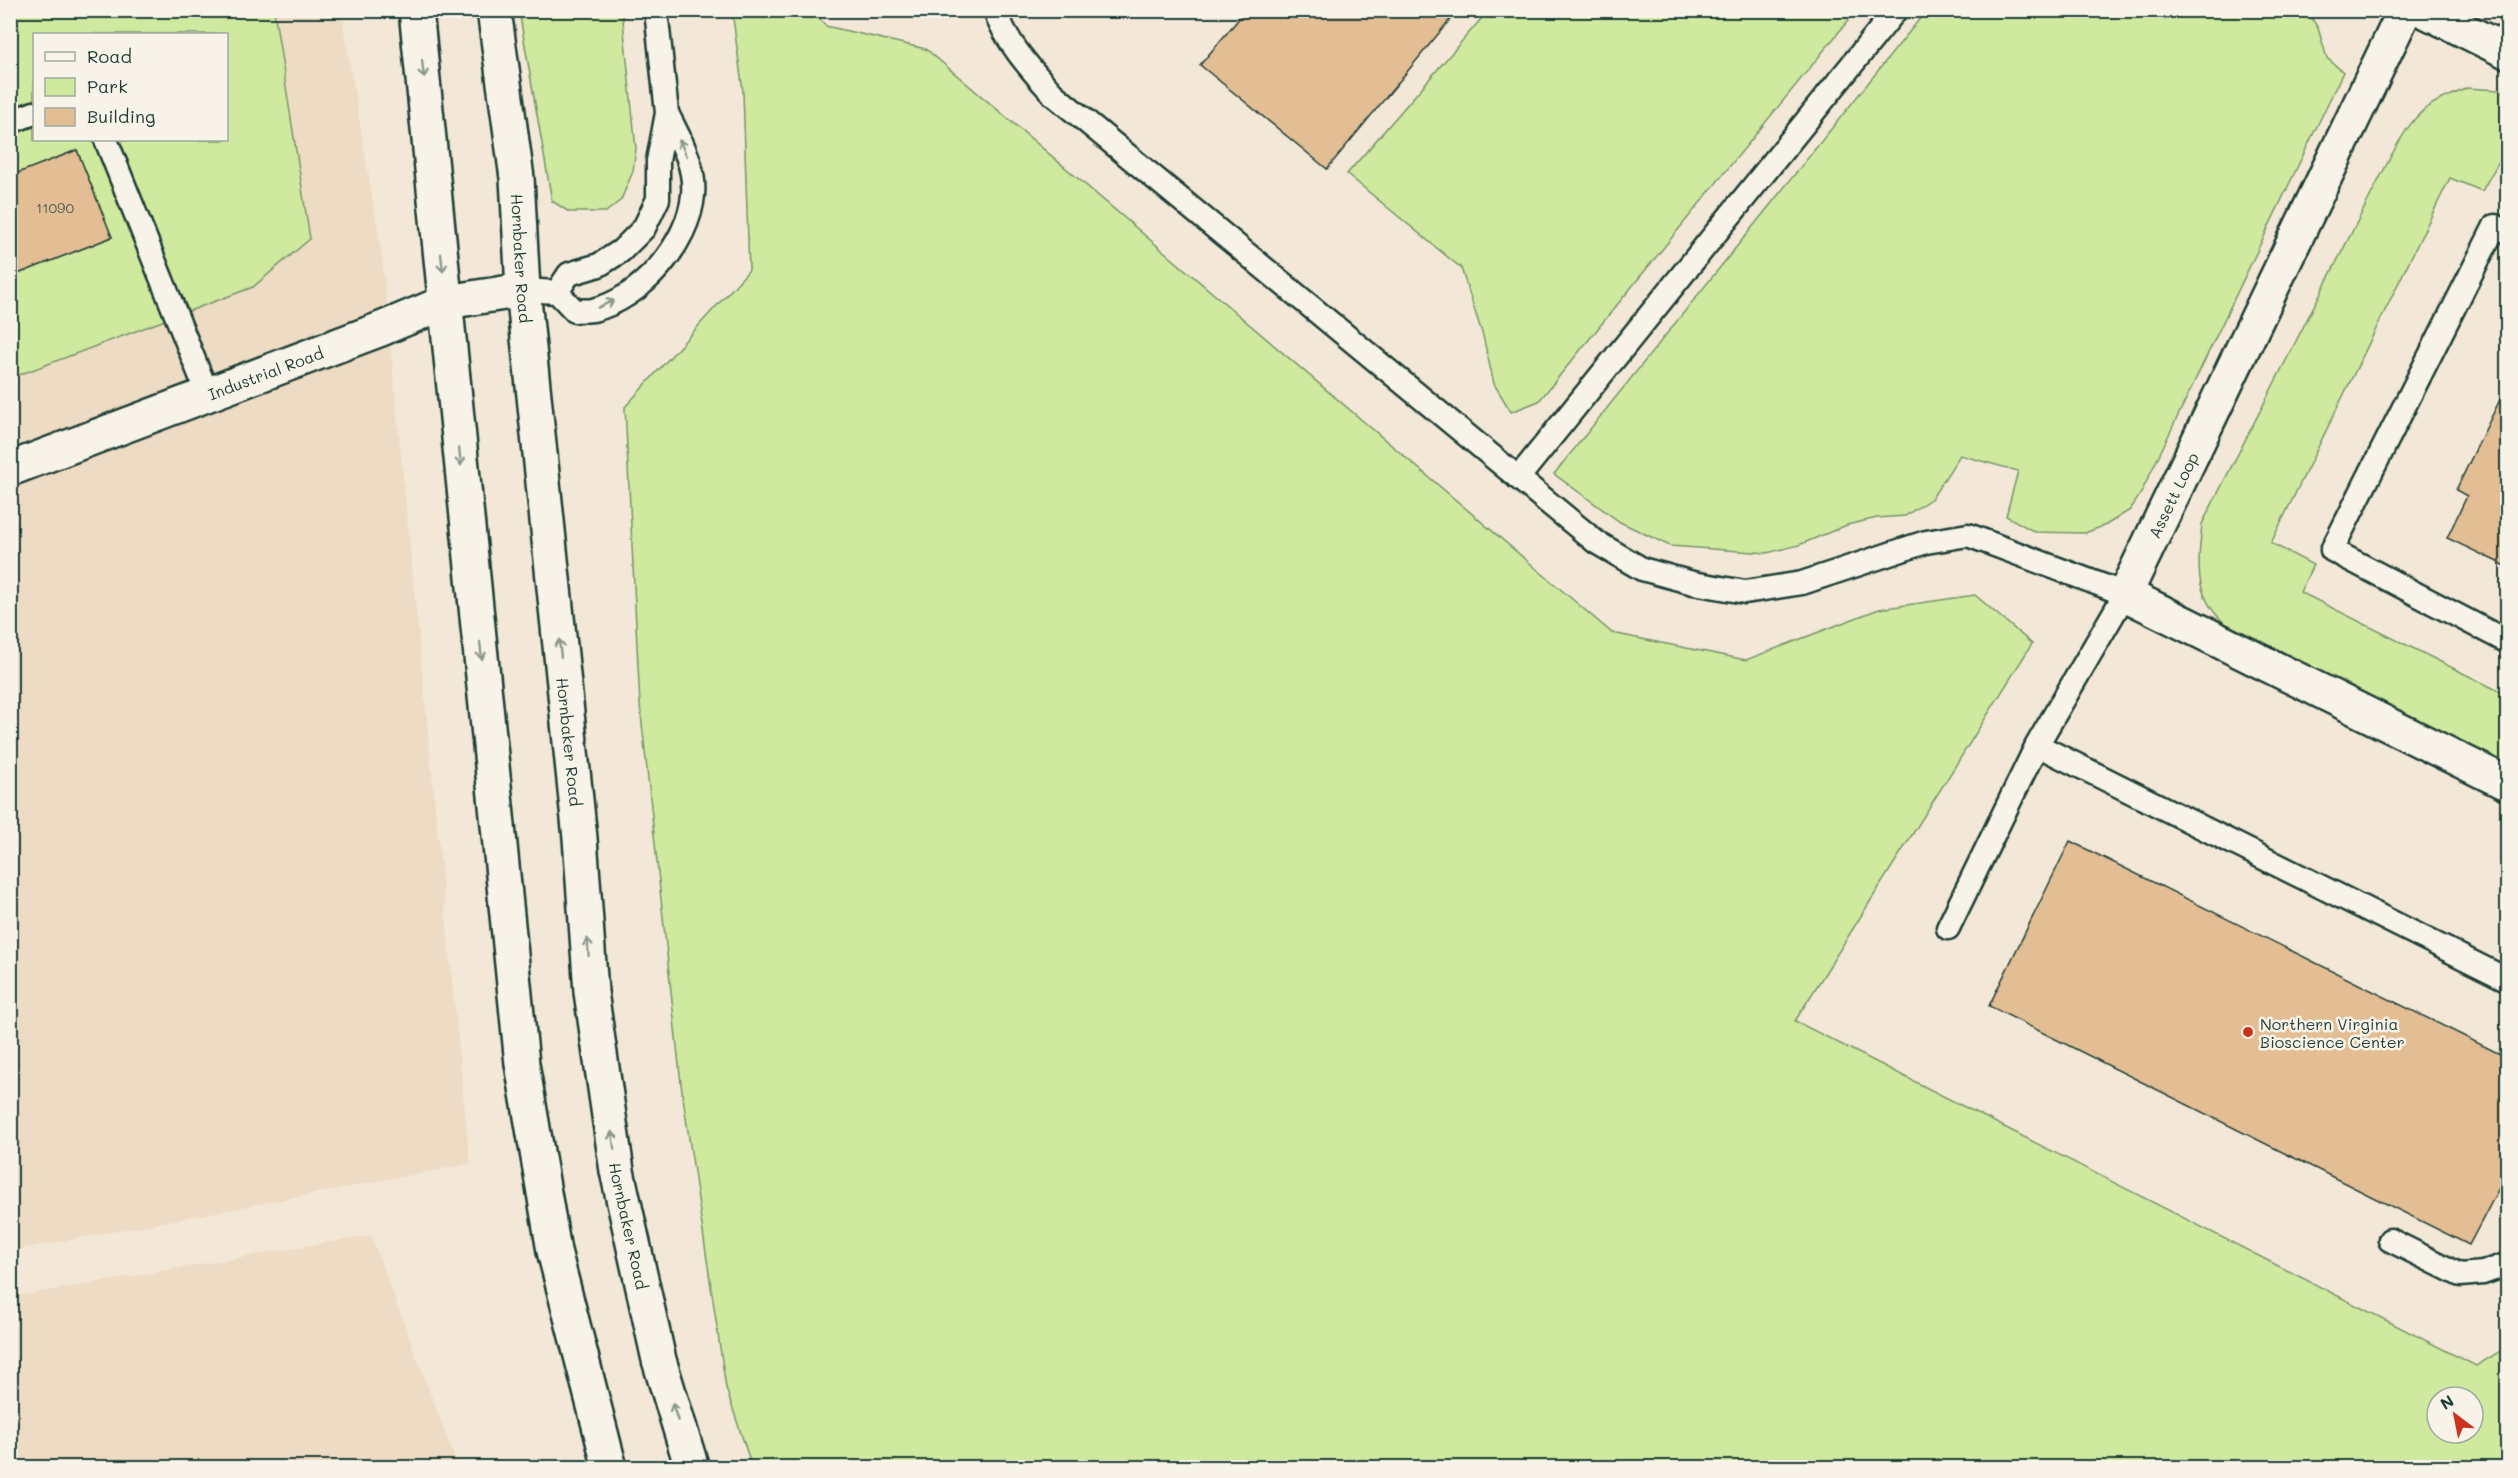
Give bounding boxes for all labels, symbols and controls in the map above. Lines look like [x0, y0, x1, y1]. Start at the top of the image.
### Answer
legend [33, 33, 228, 141]
text: Road [87, 44, 132, 68]
one-way arrow [418, 58, 429, 78]
text: Park [87, 74, 128, 98]
text: Building [87, 104, 155, 128]
one-way arrow [677, 139, 689, 157]
street label: Hornbaker Road [507, 193, 537, 324]
house number: 11090 [36, 198, 74, 217]
one-way arrow [437, 252, 448, 272]
one-way arrow [597, 298, 615, 309]
street label: Industrial Road [205, 341, 326, 404]
one-way arrow [455, 446, 466, 466]
street label: Assett Loop [2143, 448, 2203, 541]
one-way arrow [554, 638, 565, 658]
one-way arrow [475, 640, 486, 660]
street label: Hornbaker Road [553, 676, 587, 807]
one-way arrow [582, 937, 593, 957]
place label: Northern Virginia Bioscience Center [2260, 1013, 2405, 1052]
marker: Northern Virginia Bioscience Center [2241, 1025, 2255, 1039]
one-way arrow [607, 1130, 618, 1150]
street label: Hornbaker Road [605, 1161, 653, 1291]
north arrow [2425, 1385, 2485, 1445]
text: N [2436, 1390, 2458, 1414]
one-way arrow [669, 1403, 680, 1422]

